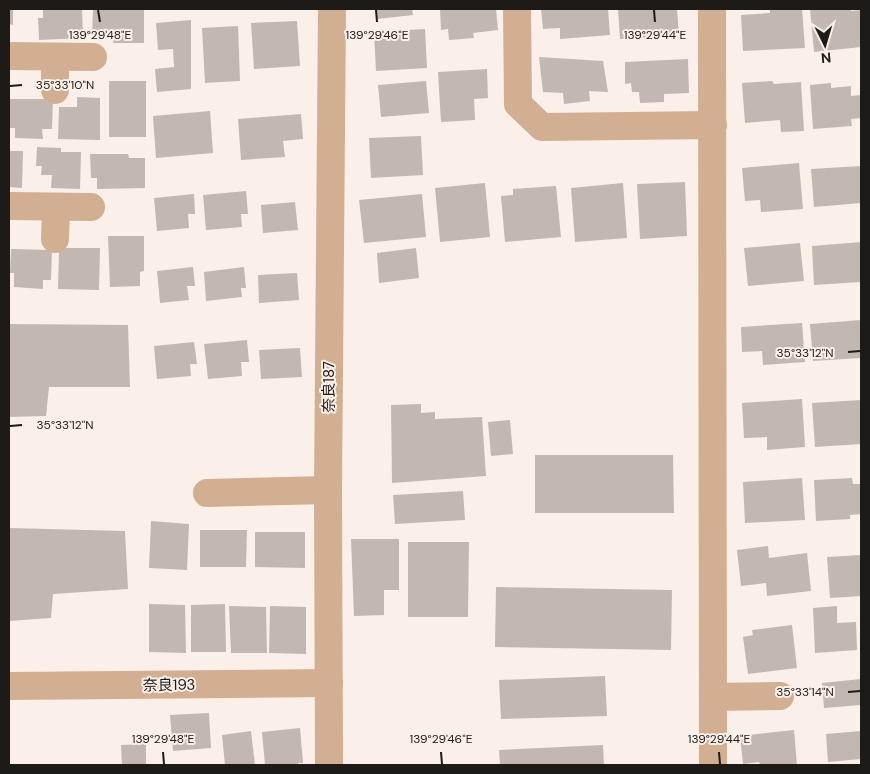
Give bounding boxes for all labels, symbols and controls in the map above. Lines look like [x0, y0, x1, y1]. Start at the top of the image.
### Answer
north arrow [800, 20, 850, 70]
text: 139°29'48"E [69, 27, 132, 43]
text: 139°29'46"E [346, 27, 409, 43]
text: 139°29'44"E [624, 27, 687, 43]
text: N [820, 49, 832, 67]
text: 35°33'10"N [36, 77, 94, 93]
text: 35°33'12"N [776, 345, 834, 361]
street label: 奈良187 [319, 361, 339, 413]
text: 35°33'12"N [36, 417, 94, 433]
street label: 奈良193 [142, 675, 196, 695]
text: 35°33'14"N [776, 684, 834, 700]
text: 139°29'48"E [132, 731, 195, 747]
text: 139°29'46"E [410, 731, 473, 747]
text: 139°29'44"E [688, 731, 751, 747]

